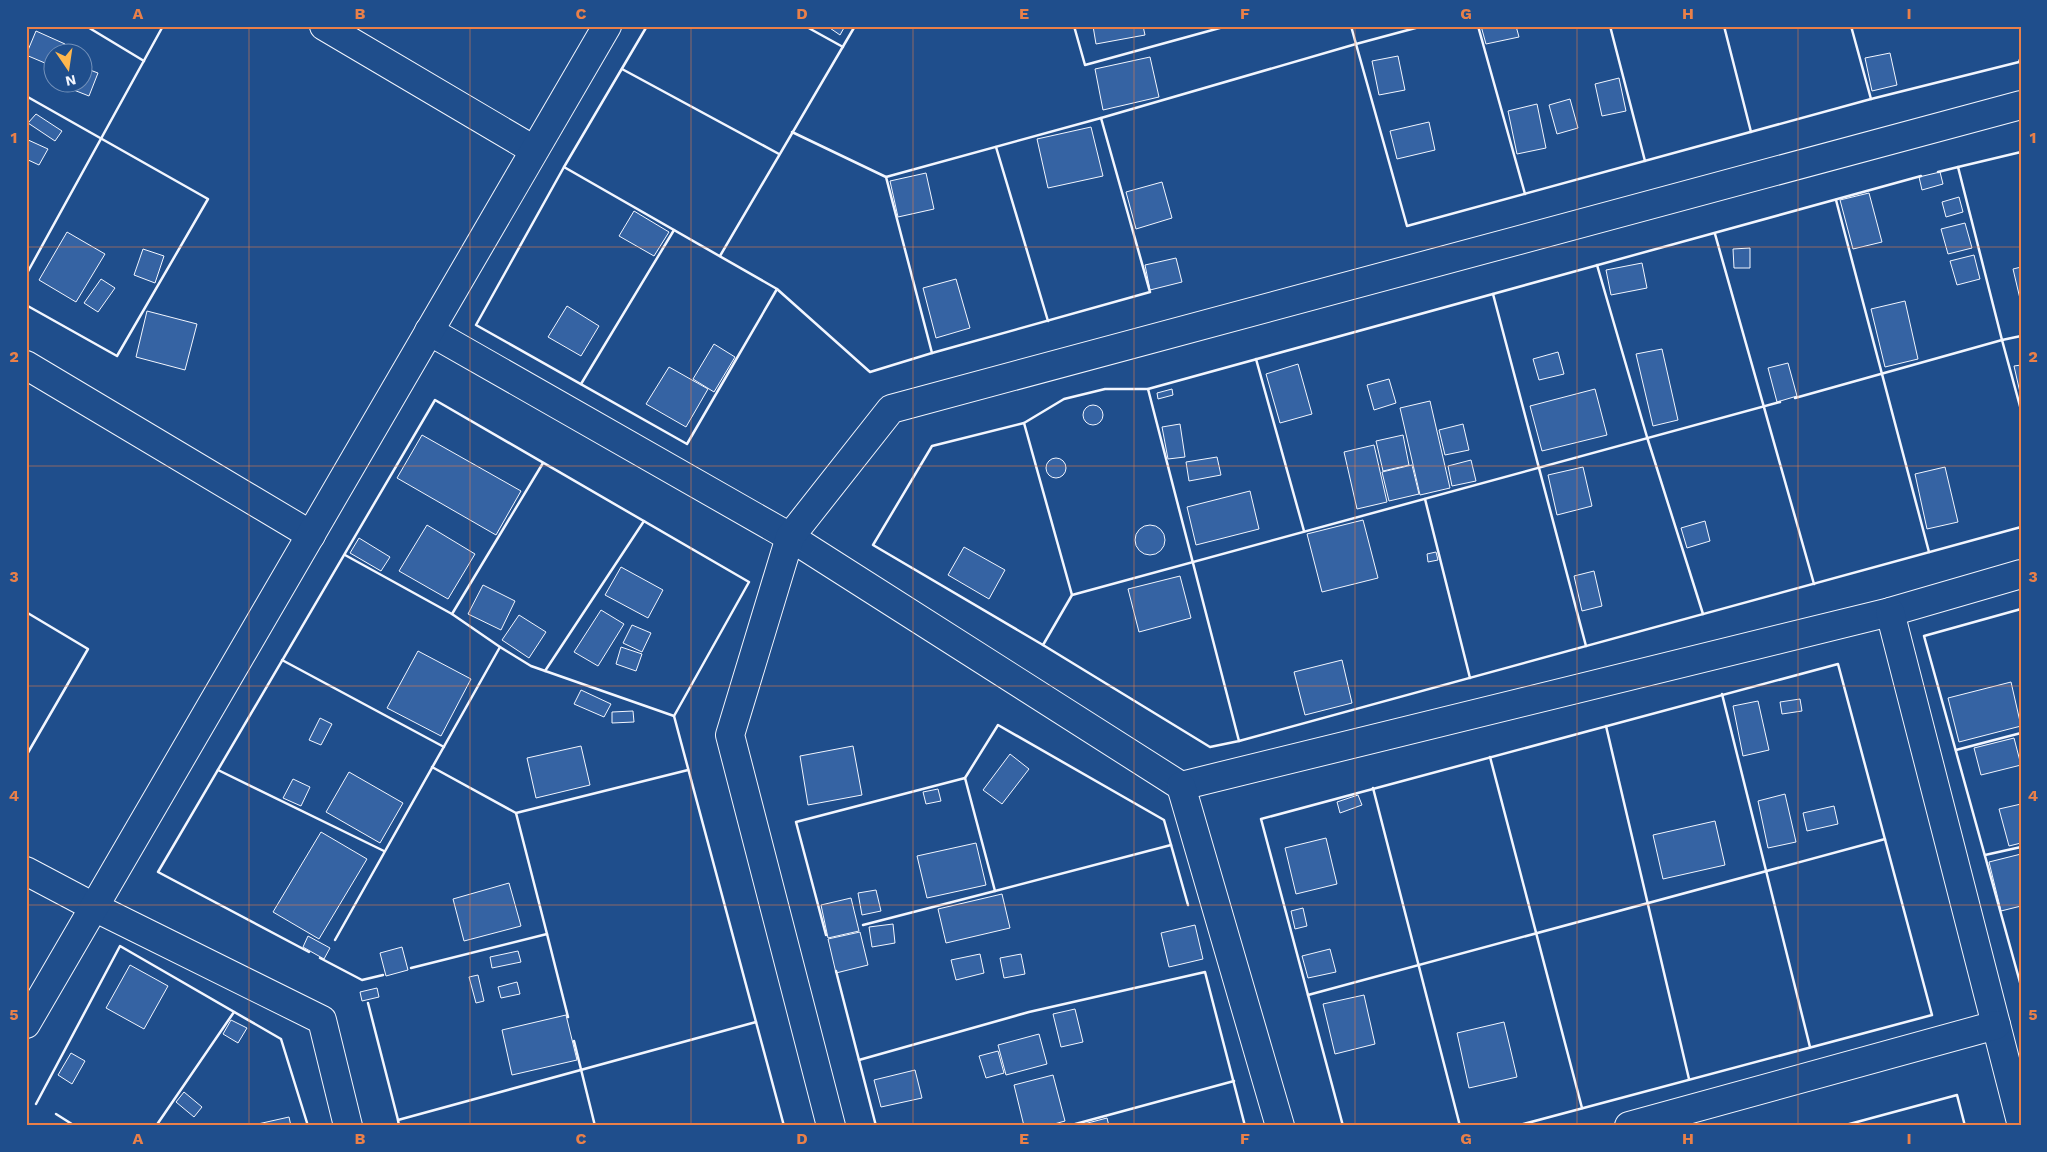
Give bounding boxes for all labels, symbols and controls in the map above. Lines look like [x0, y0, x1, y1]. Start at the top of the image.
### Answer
text: A [133, 4, 144, 23]
text: B [355, 4, 366, 23]
text: C [576, 4, 587, 23]
text: D [796, 4, 808, 23]
text: E [1019, 4, 1029, 23]
text: F [1240, 4, 1250, 23]
text: G [1460, 4, 1472, 23]
text: H [1682, 4, 1694, 23]
text: I [1906, 4, 1912, 23]
north arrow [42, 42, 92, 92]
text: N [64, 72, 78, 90]
text: 1 [11, 128, 17, 147]
text: 1 [2030, 128, 2036, 147]
text: 2 [9, 347, 19, 366]
text: 2 [2028, 347, 2038, 366]
text: 3 [9, 567, 19, 586]
text: 3 [2028, 567, 2038, 586]
text: 4 [9, 786, 19, 805]
text: 4 [2028, 786, 2038, 805]
text: 5 [9, 1005, 19, 1024]
text: 5 [2028, 1005, 2038, 1024]
text: A [133, 1129, 144, 1148]
text: B [355, 1129, 366, 1148]
text: C [576, 1129, 587, 1148]
text: D [796, 1129, 808, 1148]
text: E [1019, 1129, 1029, 1148]
text: F [1240, 1129, 1250, 1148]
text: G [1460, 1129, 1472, 1148]
text: H [1682, 1129, 1694, 1148]
text: I [1906, 1129, 1912, 1148]

